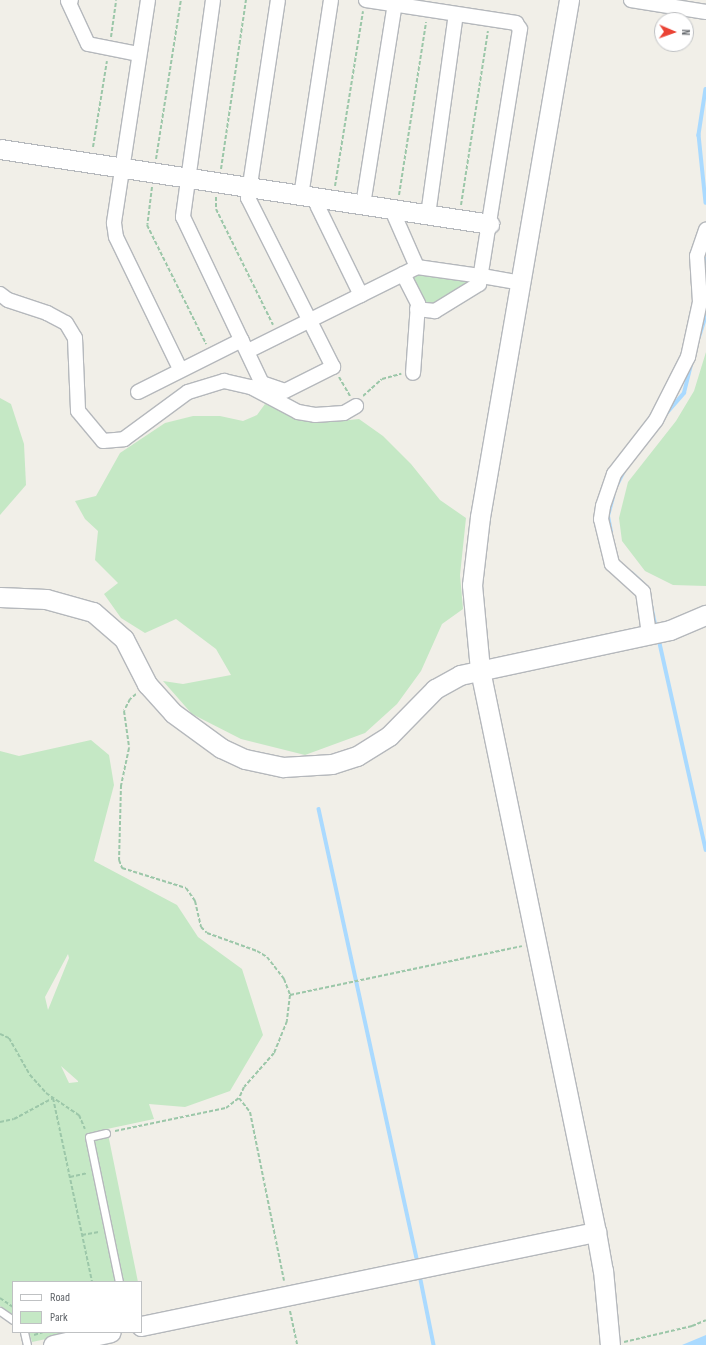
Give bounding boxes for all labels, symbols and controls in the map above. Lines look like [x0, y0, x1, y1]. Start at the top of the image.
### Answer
north arrow [654, 12, 694, 52]
text: N [679, 29, 692, 36]
legend [12, 1281, 142, 1333]
text: Road [50, 1290, 70, 1305]
text: Park [50, 1310, 68, 1325]

